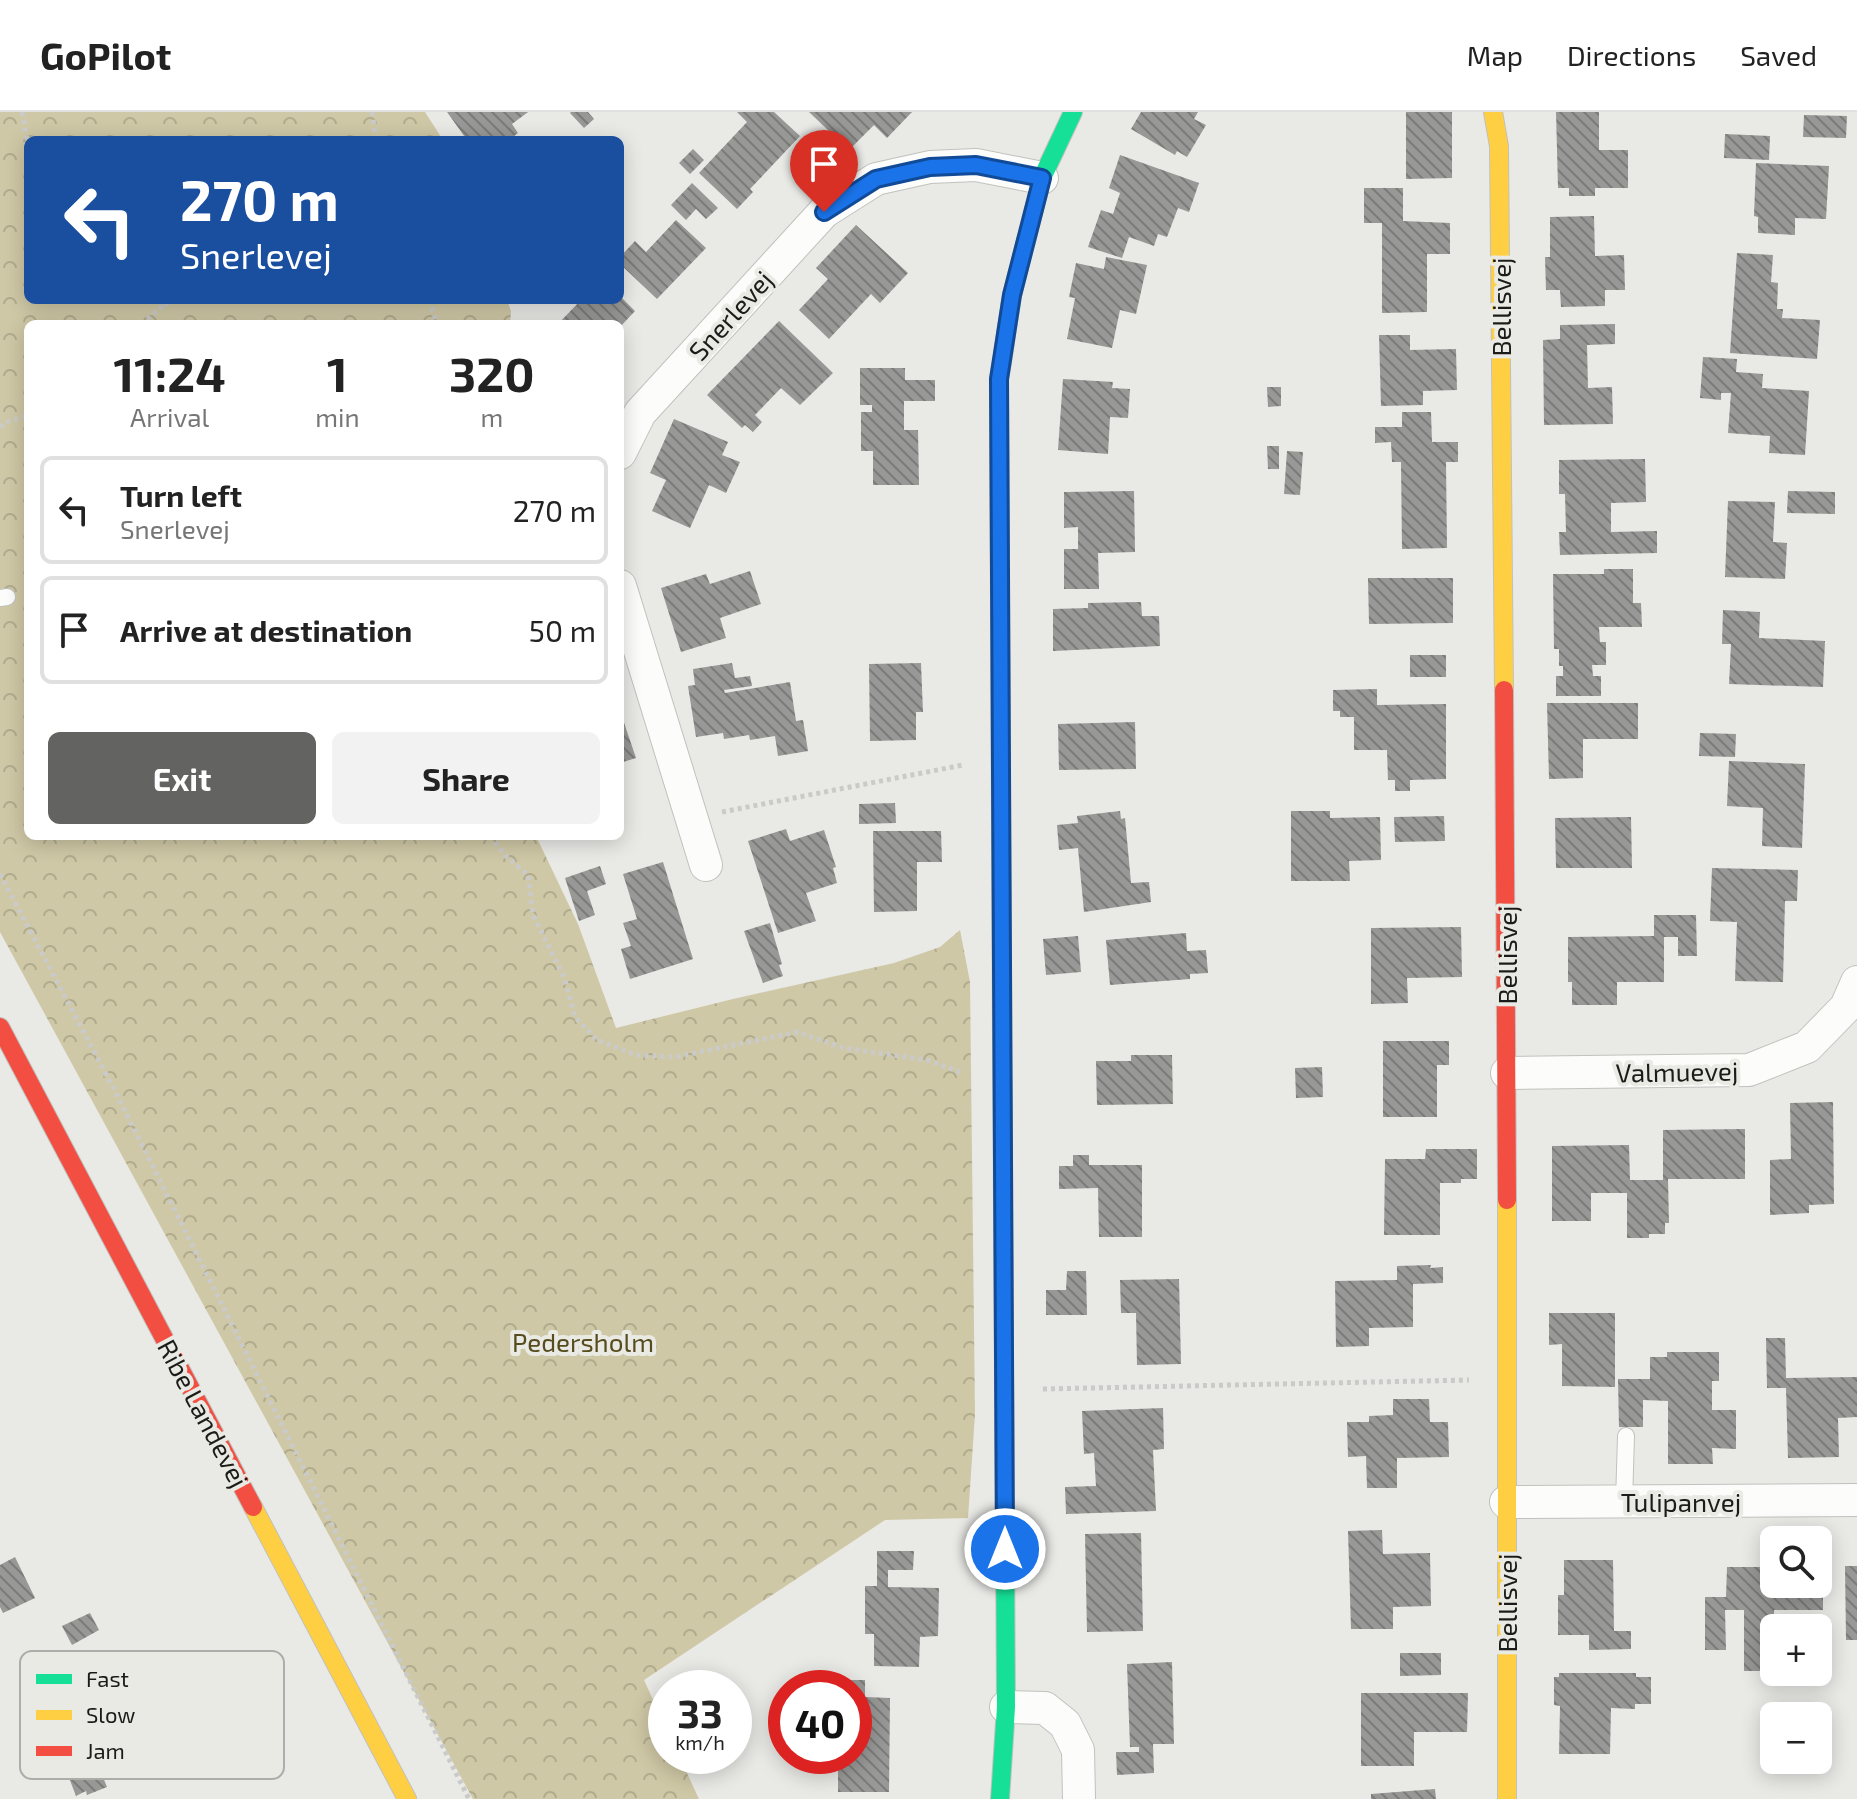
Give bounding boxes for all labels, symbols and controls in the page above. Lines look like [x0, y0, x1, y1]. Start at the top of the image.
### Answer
text: GoPilot [40, 32, 171, 78]
text: Map [1467, 38, 1523, 72]
text: Directions [1567, 38, 1696, 72]
text: Saved [1740, 38, 1817, 72]
pin [790, 130, 858, 212]
icon: arrive [802, 142, 846, 186]
text: 270 m [180, 165, 339, 232]
icon: left [48, 168, 152, 272]
text: Snerlevej [180, 233, 332, 276]
street label: Bellisvej [1485, 257, 1516, 357]
street label: Snerlevej [682, 264, 778, 366]
text: 11:24 [113, 344, 226, 402]
text: 1 [327, 344, 348, 402]
text: 320 [449, 344, 534, 402]
text: Arrival [130, 401, 209, 432]
text: min [315, 401, 360, 432]
text: m [480, 401, 503, 432]
text: Turn left [120, 477, 242, 513]
icon: left [52, 488, 96, 532]
text: 270 m [513, 492, 596, 528]
text: Snerlevej [120, 513, 230, 544]
icon: arrive [52, 608, 96, 652]
text: Arrive at destination [120, 612, 412, 648]
text: 50 m [529, 612, 596, 648]
button: Exit [48, 732, 316, 824]
button: Share [332, 732, 600, 824]
street label: Bellisvej [1491, 905, 1522, 1005]
street label: Valmuevej [1615, 1054, 1739, 1088]
park label: Pedersholm [512, 1326, 654, 1357]
street label: Ribe Landevej [152, 1334, 256, 1492]
street label: Tulipanvej [1621, 1486, 1741, 1517]
position arrow [963, 1507, 1047, 1591]
map controls [1760, 1526, 1832, 1774]
button: search [1760, 1526, 1832, 1598]
street label: Bellisvej [1491, 1553, 1522, 1653]
button: + [1760, 1614, 1832, 1686]
legend [20, 1651, 284, 1779]
text: Fast [86, 1665, 129, 1691]
speed limit sign: 40 [768, 1670, 872, 1774]
text: 33 [677, 1688, 723, 1736]
text: Slow [86, 1701, 135, 1727]
button: − [1760, 1702, 1832, 1774]
text: km/h [675, 1730, 725, 1754]
text: Jam [86, 1737, 125, 1763]

